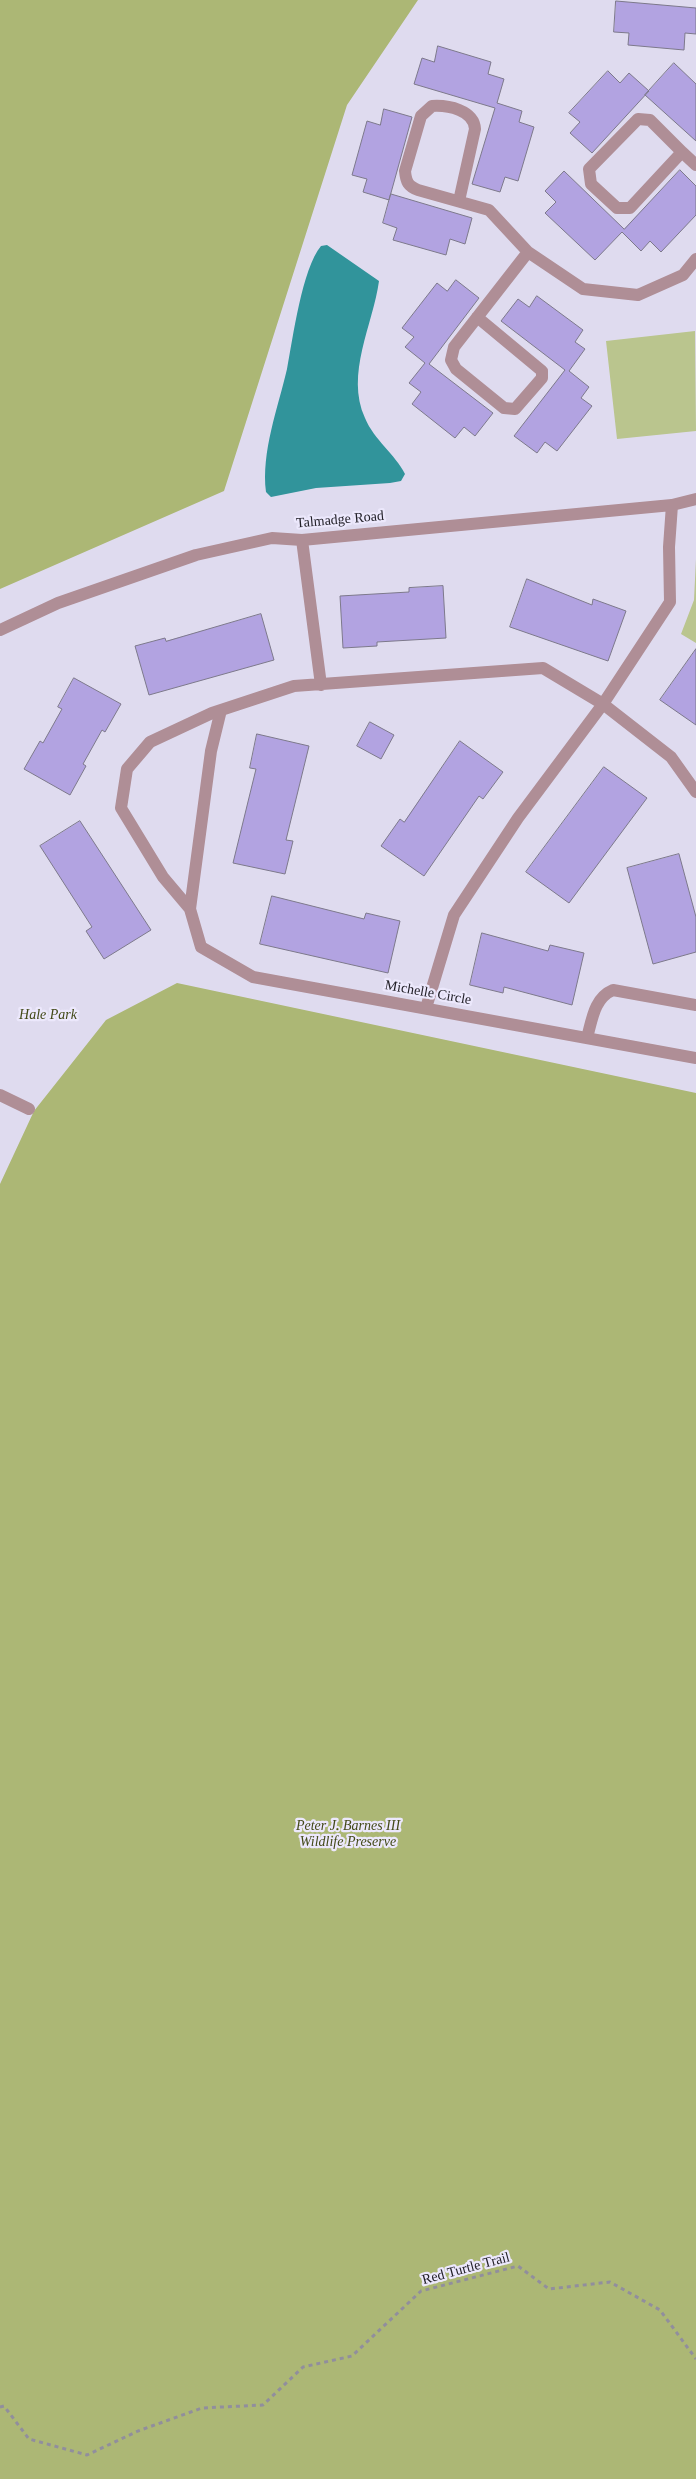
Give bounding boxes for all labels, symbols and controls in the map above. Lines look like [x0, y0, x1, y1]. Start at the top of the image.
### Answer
street label: Talmadge Road [295, 508, 385, 532]
street label: Michelle Circle [383, 977, 473, 1009]
park label: Hale Park [19, 1007, 77, 1023]
park label: Peter J. Barnes III Wildlife Preserve [296, 1818, 400, 1850]
street label: Red Turtle Trail [420, 2249, 512, 2289]

